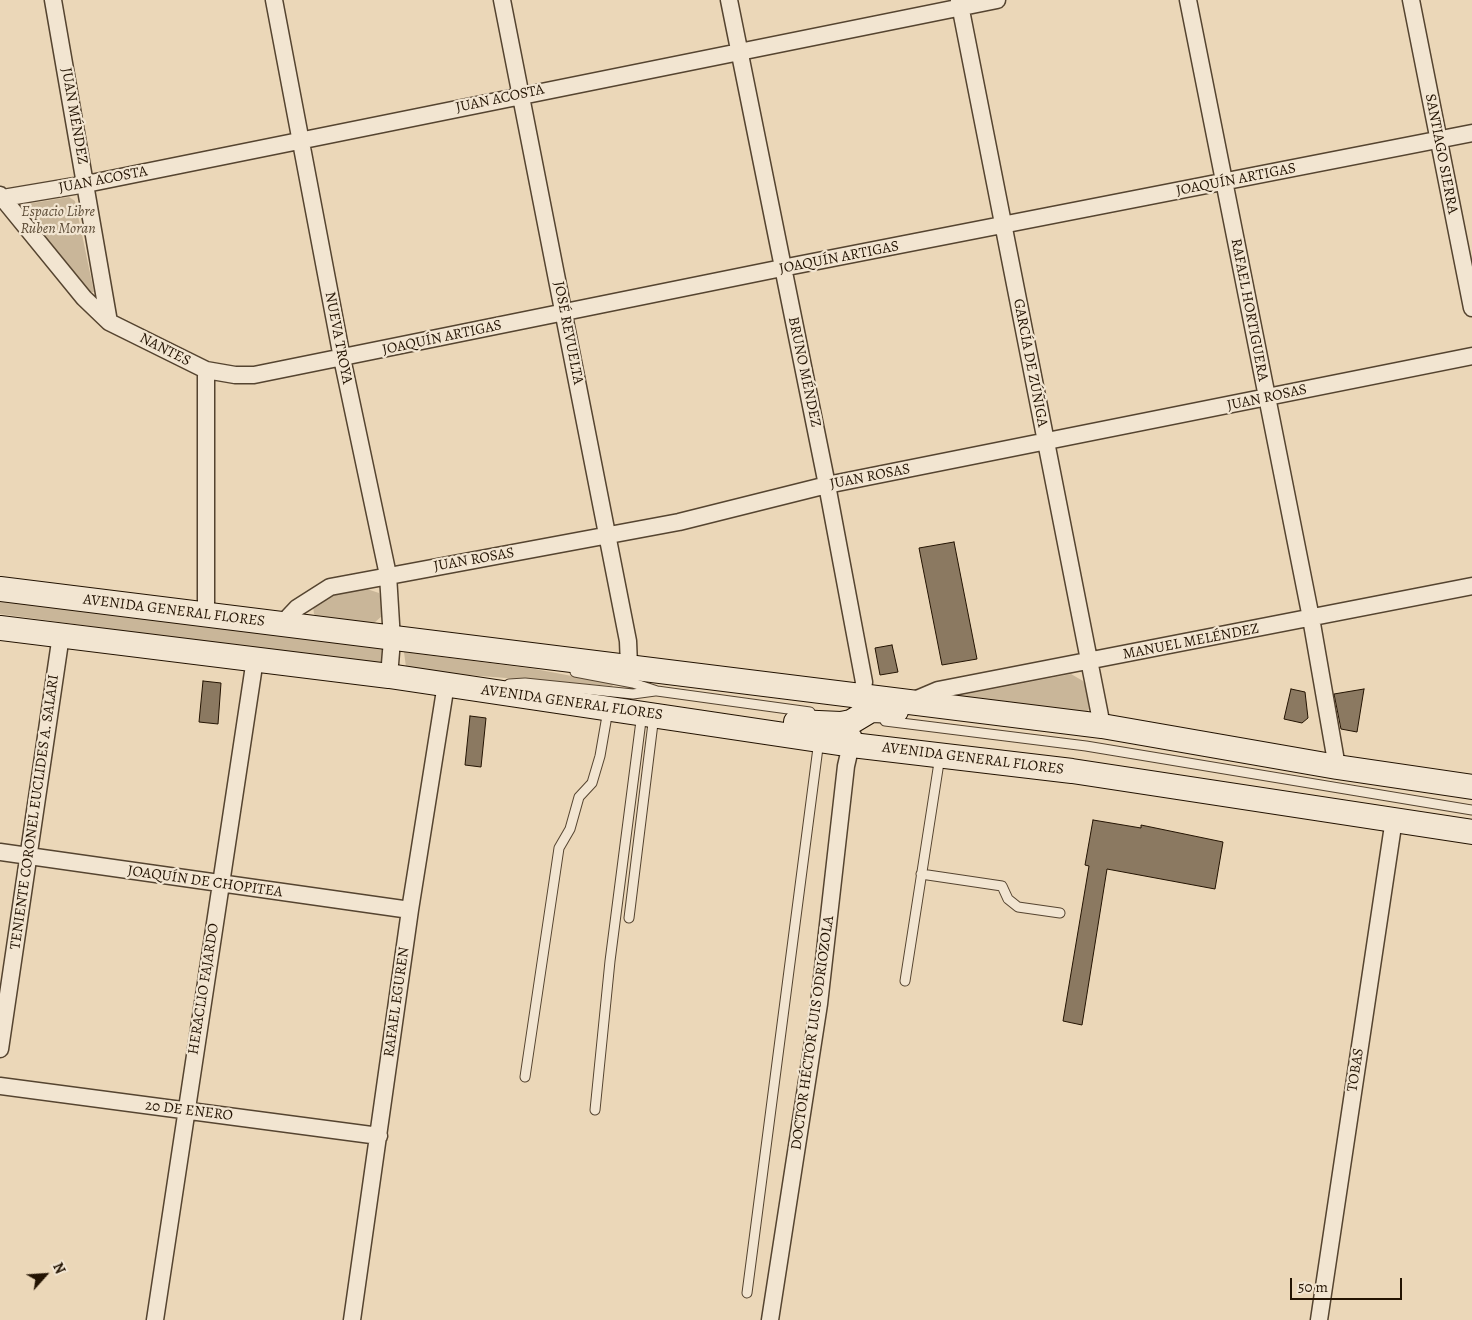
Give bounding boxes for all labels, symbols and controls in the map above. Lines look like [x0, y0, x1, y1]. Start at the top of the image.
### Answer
street label: JUAN MÉNDEZ [57, 66, 91, 166]
street label: JUAN ACOSTA [454, 81, 546, 117]
street label: SANTIAGO SIERRA [1421, 92, 1461, 216]
street label: JOAQUÍN ARTIGAS [1174, 160, 1298, 200]
street label: JUAN ACOSTA [57, 163, 149, 197]
park label: Espacio Libre Ruben Moran [20, 203, 96, 238]
street label: RAFAEL HORTIGUERA [1226, 237, 1272, 383]
street label: JOAQUÍN ARTIGAS [777, 238, 901, 278]
street label: JOSÉ REVUELTA [549, 280, 587, 386]
street label: NUEVA TROYA [320, 290, 356, 386]
street label: GARCÍA DE ZÚÑIGA [1009, 297, 1051, 429]
street label: BRUNO MÉNDEZ [784, 315, 824, 429]
street label: JOAQUÍN ARTIGAS [381, 317, 503, 359]
street label: NANTES [136, 330, 194, 370]
street label: JUAN ROSAS [1225, 381, 1309, 415]
street label: JUAN ROSAS [828, 460, 912, 494]
street label: JUAN ROSAS [432, 544, 516, 576]
street label: AVENIDA GENERAL FLORES [82, 591, 266, 631]
street label: MANUEL MELÉNDEZ [1121, 620, 1261, 664]
street label: TENIENTE CORONEL EUCLIDES A. SALARI [7, 673, 63, 951]
street label: AVENIDA GENERAL FLORES [480, 681, 664, 725]
street label: AVENIDA GENERAL FLORES [881, 739, 1065, 779]
street label: JOAQUÍN DE CHOPITEA [126, 862, 284, 902]
street label: DOCTOR HÉCTOR LUIS ODRIOZOLA [788, 915, 838, 1151]
street label: HERACLIO FAJARDO [185, 922, 223, 1056]
street label: RAFAEL EGUREN [380, 946, 414, 1058]
street label: TOBAS [1344, 1047, 1368, 1093]
street label: 20 DE ENERO [144, 1097, 234, 1125]
north arrow [20, 1250, 70, 1300]
text: N [48, 1259, 70, 1277]
scale bar [1292, 1268, 1404, 1300]
text: 50 m [1298, 1277, 1328, 1297]

